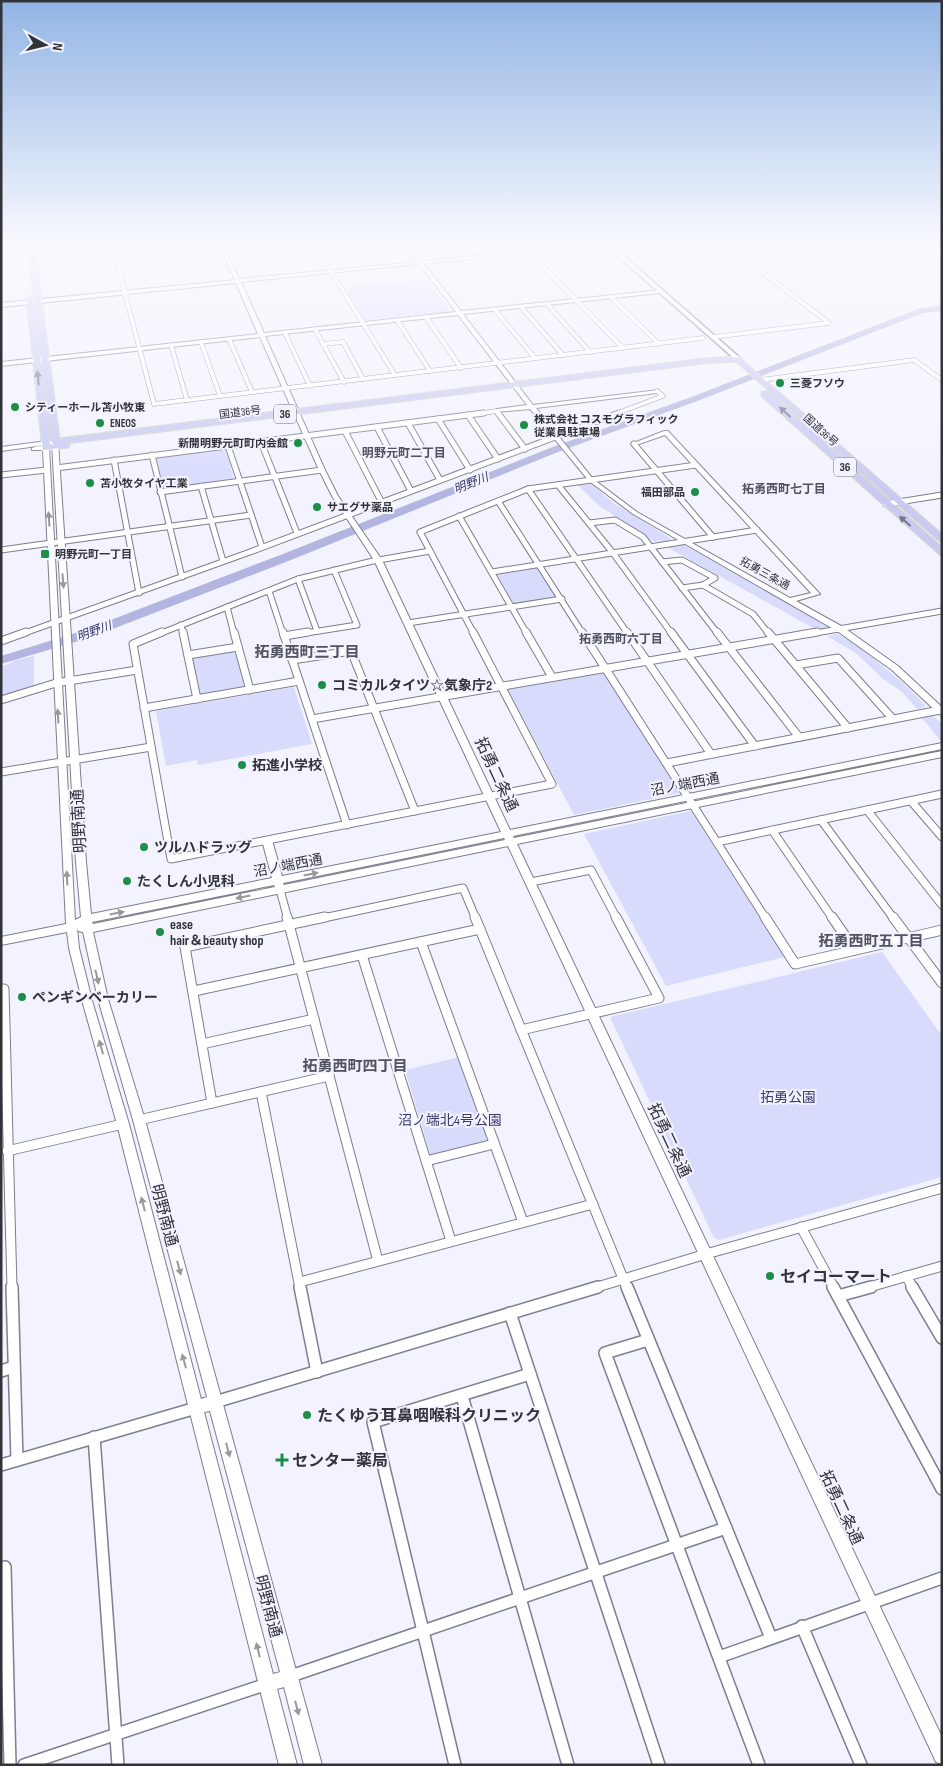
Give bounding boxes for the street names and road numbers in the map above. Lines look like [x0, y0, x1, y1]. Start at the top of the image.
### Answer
street label: 国道36号 [218, 403, 262, 422]
road number: 36 [274, 404, 296, 424]
street label: 国道36号 [801, 411, 841, 449]
road number: 36 [834, 458, 856, 477]
street label: 拓勇三条通 [738, 554, 792, 592]
street label: 拓勇二条通 [470, 734, 521, 815]
street label: 沼ノ端西通 [649, 769, 721, 800]
street label: 明野南通 [68, 788, 91, 853]
street label: 沼ノ端西通 [252, 850, 324, 881]
street label: 拓勇二条通 [643, 1100, 694, 1181]
street label: 明野南通 [146, 1182, 181, 1249]
street label: 拓勇二条通 [815, 1467, 866, 1548]
street label: 明野南通 [250, 1573, 285, 1640]

